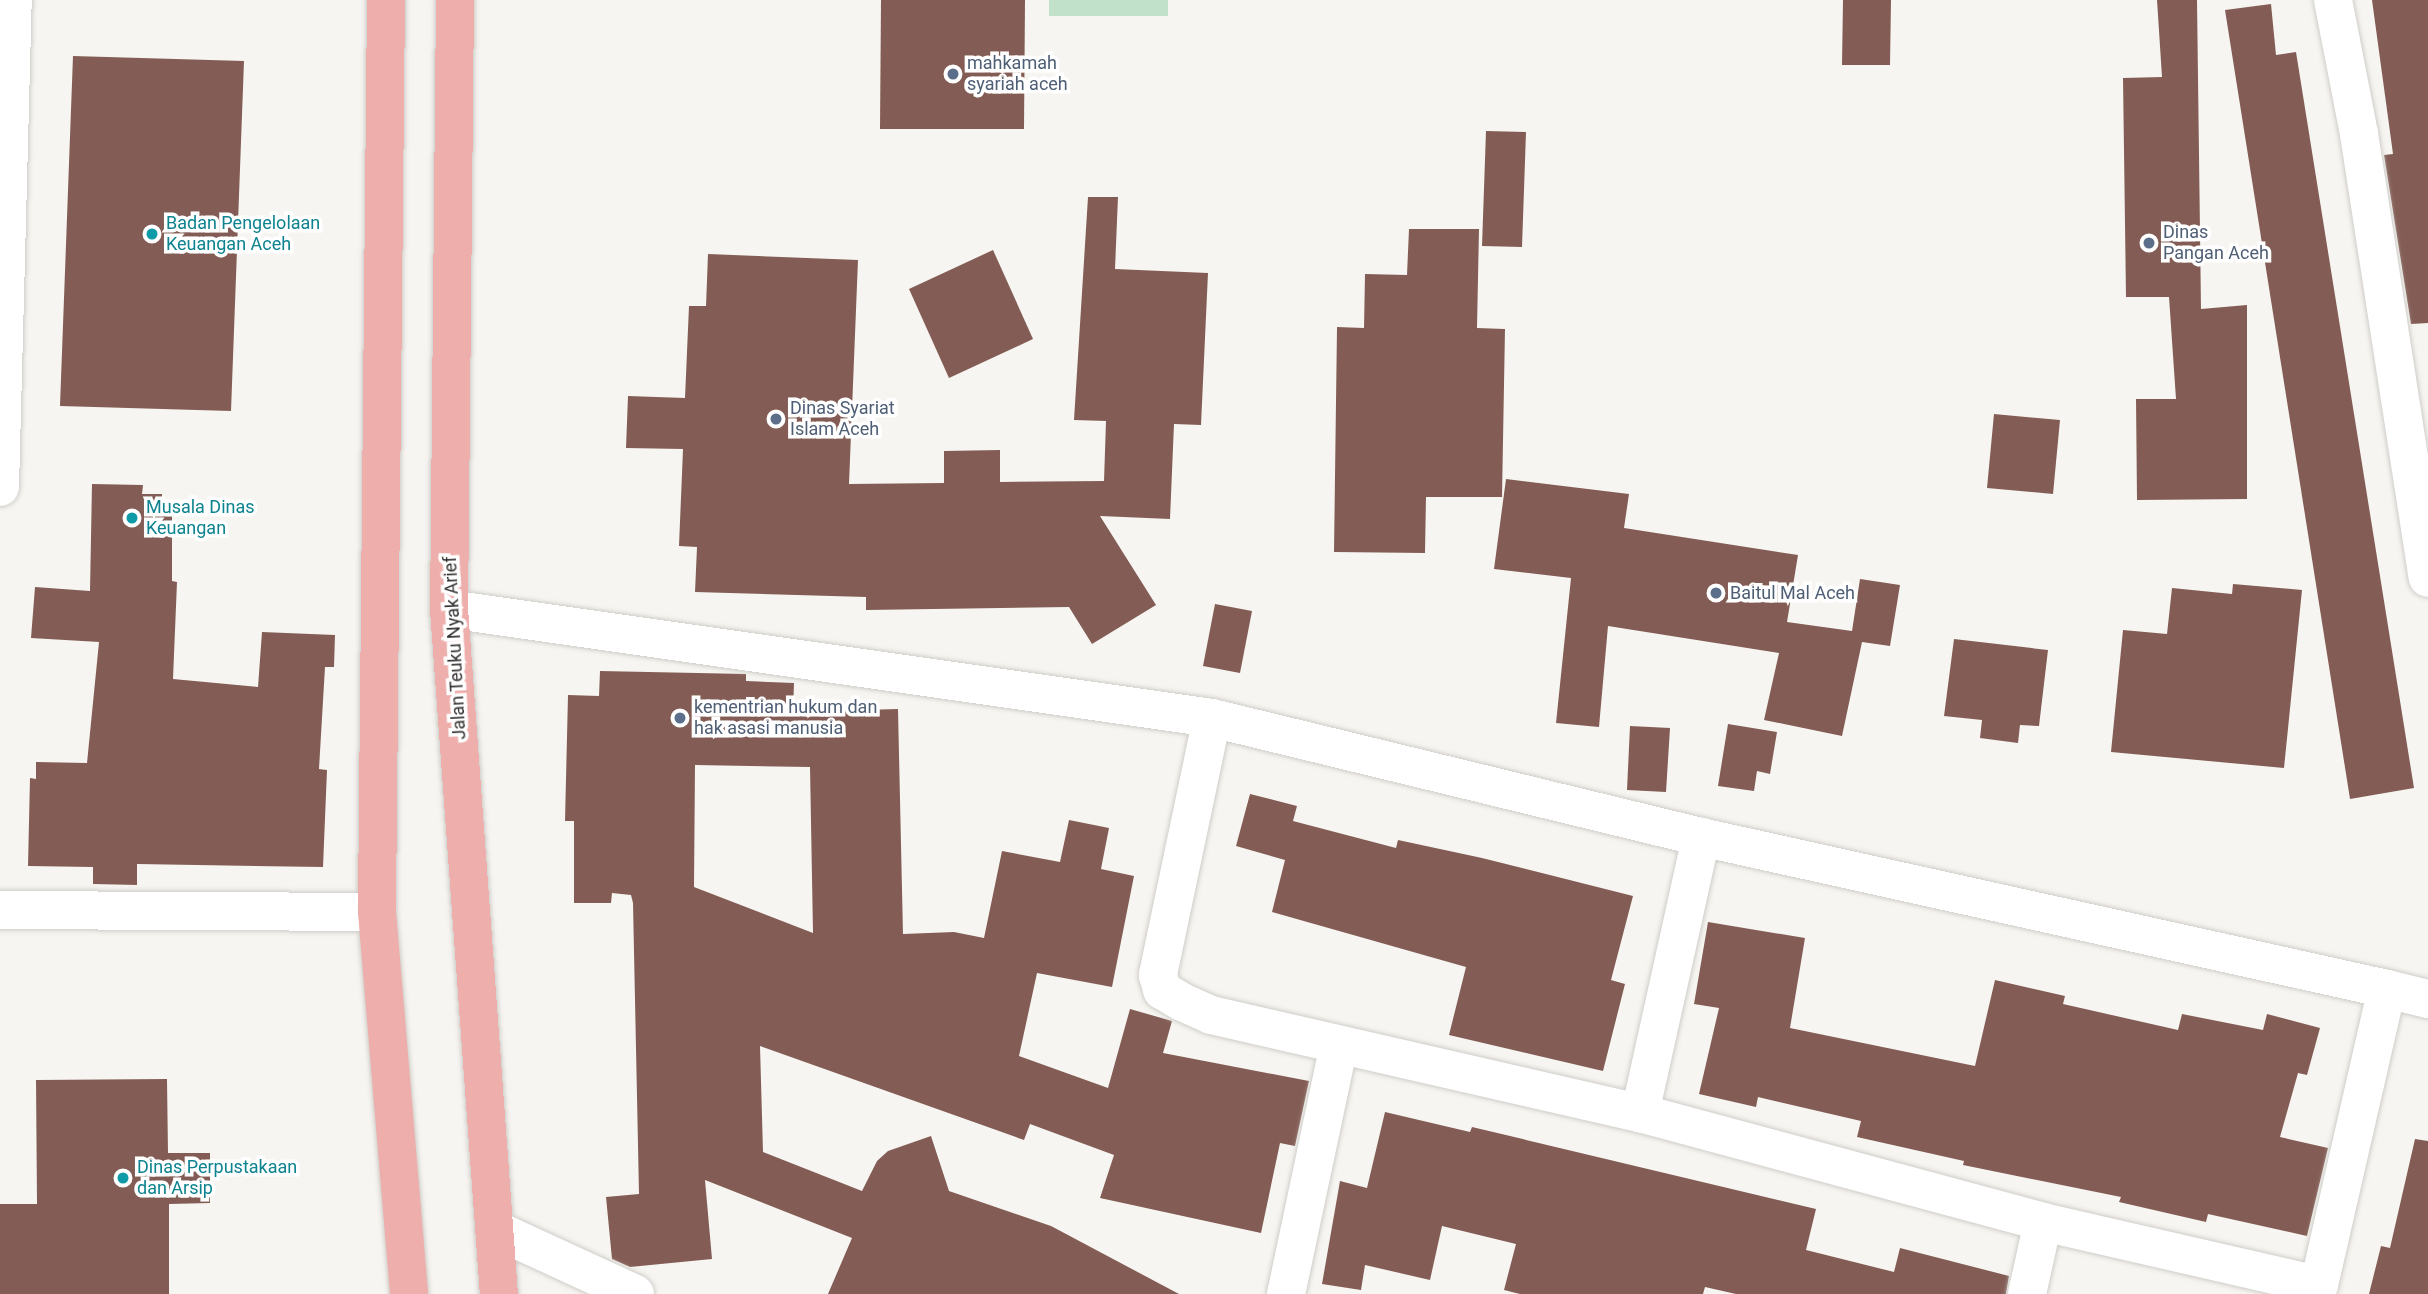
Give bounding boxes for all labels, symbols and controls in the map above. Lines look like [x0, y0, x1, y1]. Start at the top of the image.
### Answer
place label: mahkamah syariah aceh [967, 53, 1068, 96]
marker: mahkamah syariah aceh [945, 66, 961, 82]
place label: Badan Pengelolaan Keuangan Aceh [166, 213, 320, 256]
place label: Dinas Pangan Aceh [2163, 222, 2269, 264]
marker: Badan Pengelolaan Keuangan Aceh [144, 226, 160, 242]
marker: Dinas Pangan Aceh [2141, 235, 2157, 251]
place label: Dinas Syariat Islam Aceh [790, 398, 895, 440]
marker: Dinas Syariat Islam Aceh [768, 411, 784, 427]
place label: Musala Dinas Keuangan [146, 497, 255, 540]
marker: Musala Dinas Keuangan [124, 510, 140, 526]
street label: Jalan Teuku Nyak Arief [439, 556, 471, 740]
place label: Baitul Mal Aceh [1730, 582, 1855, 604]
marker: Baitul Mal Aceh [1708, 585, 1724, 601]
place label: kementrian hukum dan hak asasi manusia [694, 697, 877, 740]
marker: kementrian hukum dan hak asasi manusia [672, 710, 688, 726]
place label: Dinas Perpustakaan dan Arsip [137, 1157, 297, 1200]
marker: Dinas Perpustakaan dan Arsip [115, 1170, 131, 1186]

